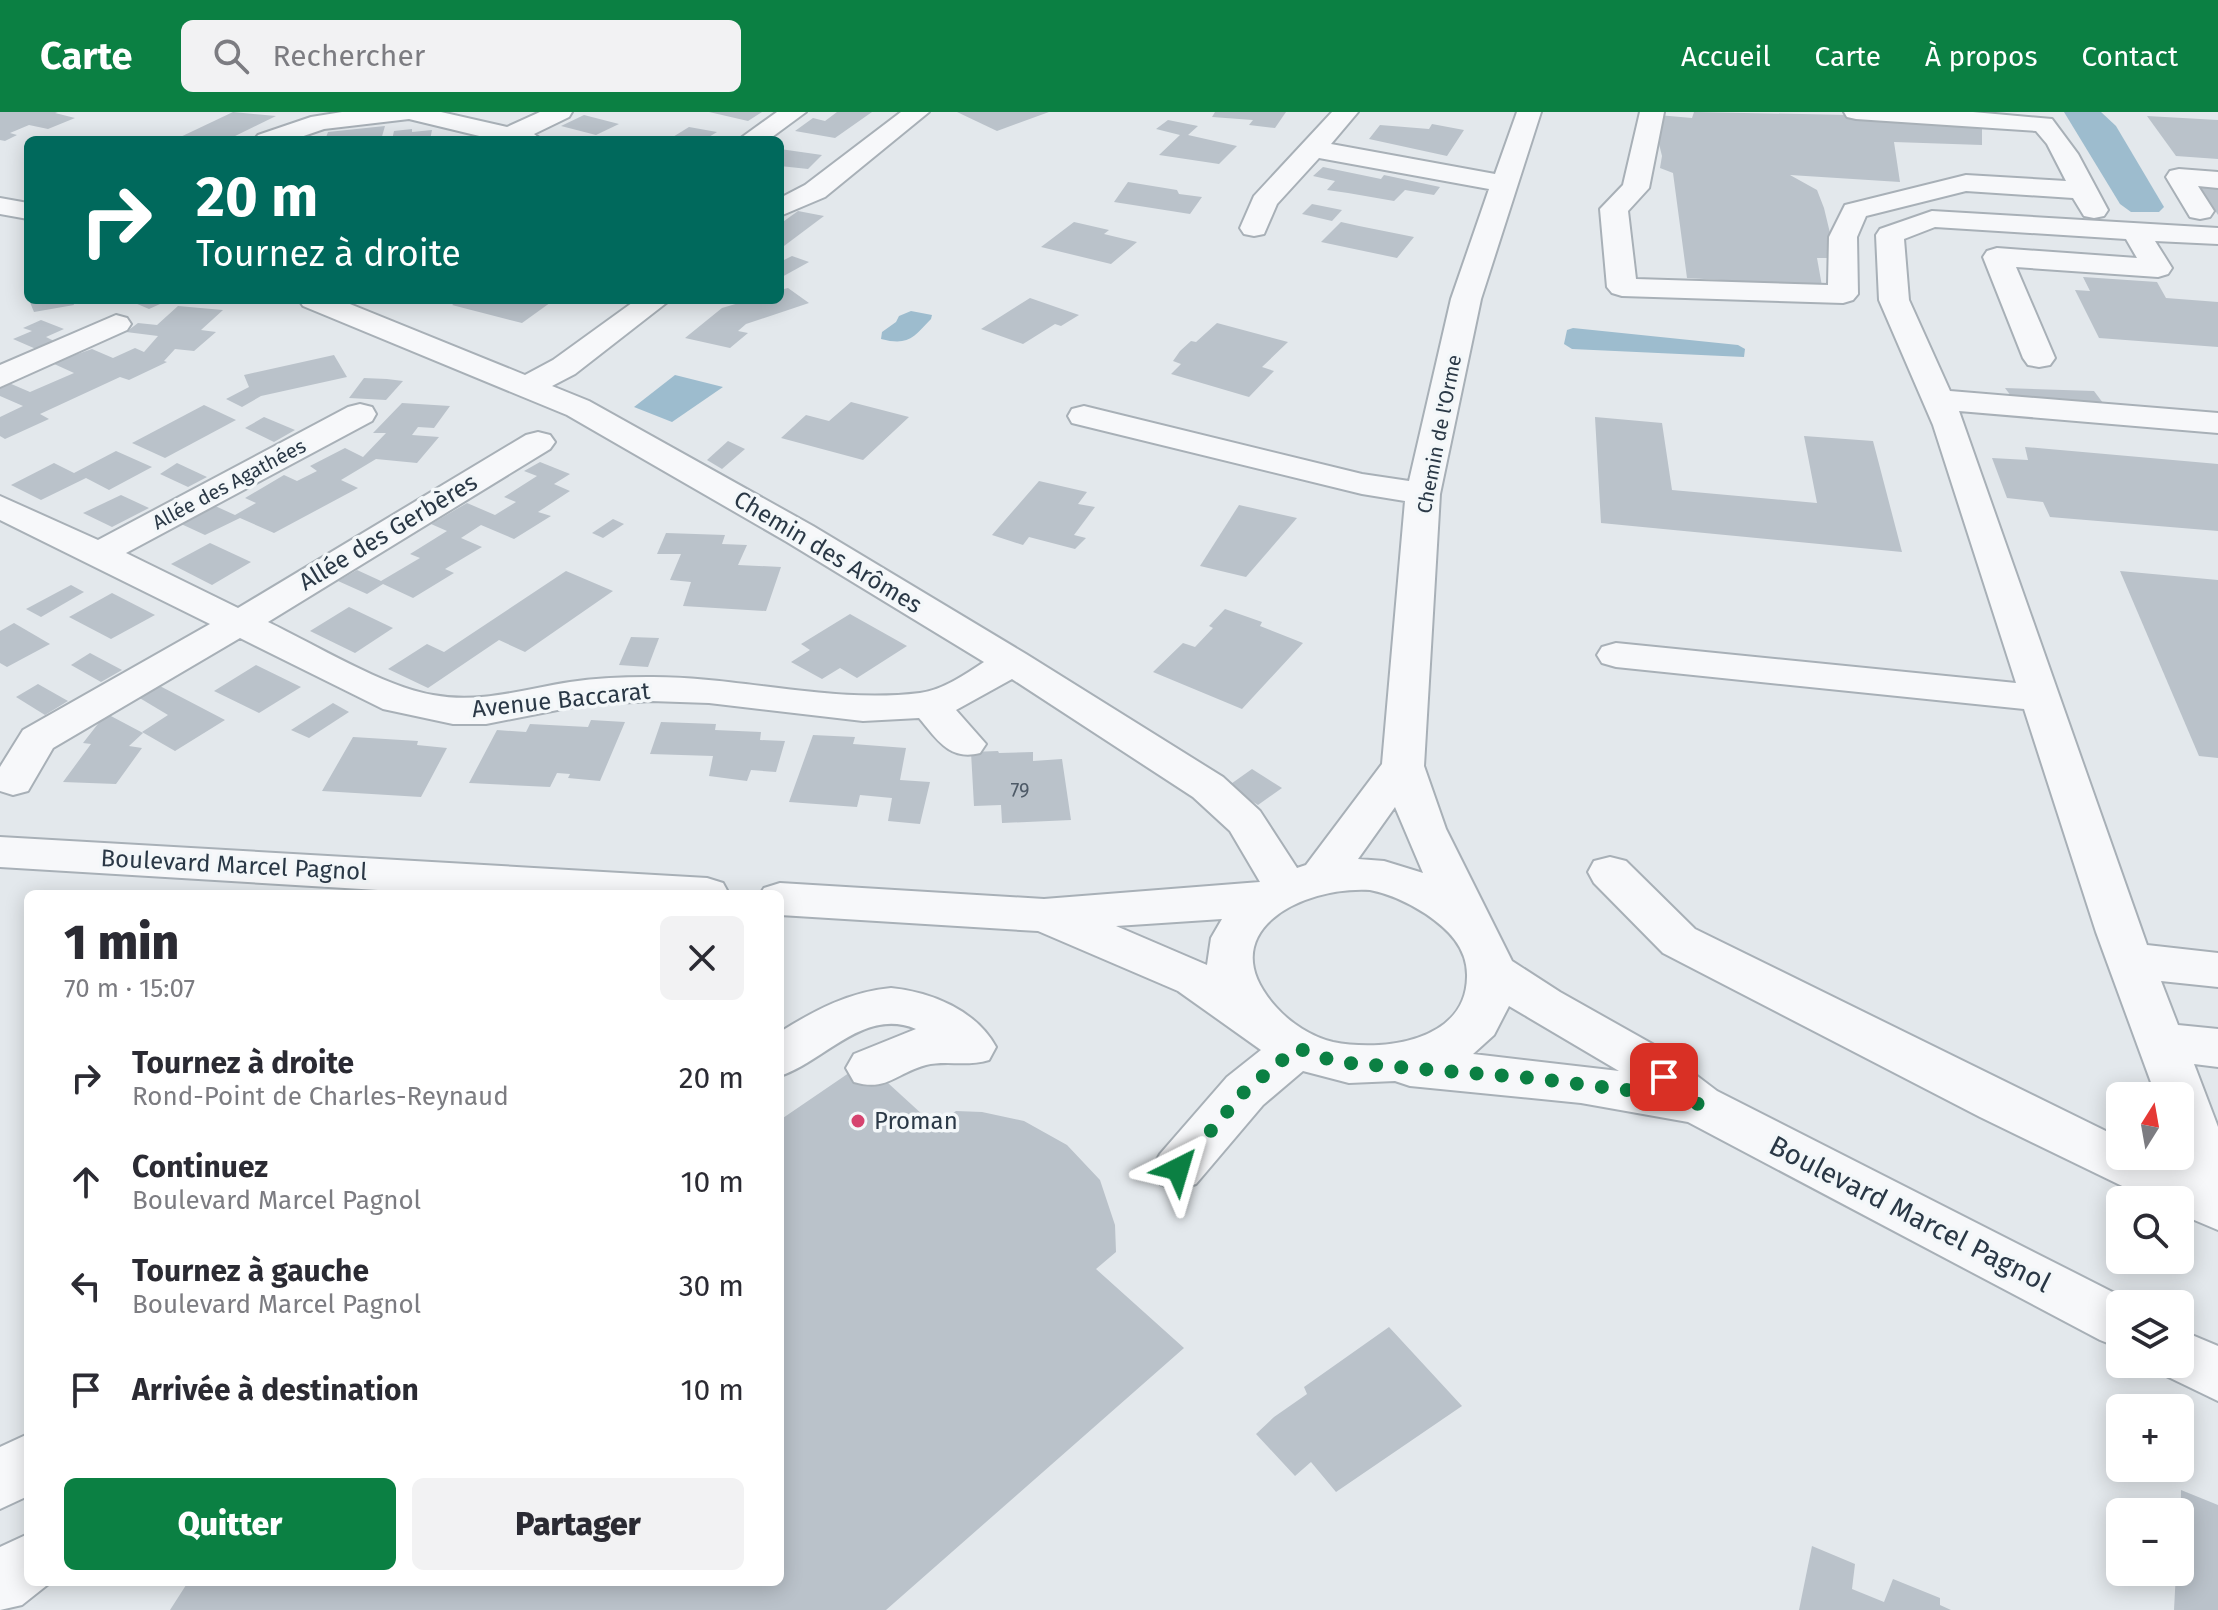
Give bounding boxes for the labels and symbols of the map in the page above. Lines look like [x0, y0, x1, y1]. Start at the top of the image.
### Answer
street label: Chemin de l'Orme [1412, 353, 1466, 515]
street label: Allée des Agathées [148, 433, 310, 535]
street label: Allée des Gerbères [294, 468, 482, 596]
street label: Chemin des Arômes [729, 485, 927, 619]
street label: Avenue Baccarat [470, 677, 652, 723]
house number: 79 [1010, 778, 1030, 802]
street label: Boulevard Marcel Pagnol [100, 844, 368, 886]
pin [1630, 1043, 1698, 1111]
north arrow [2106, 1082, 2194, 1170]
place label: Proman [874, 1107, 958, 1135]
marker: Proman [849, 1112, 867, 1130]
position arrow [1136, 1127, 1220, 1211]
street label: Boulevard Marcel Pagnol [1764, 1129, 2056, 1299]

